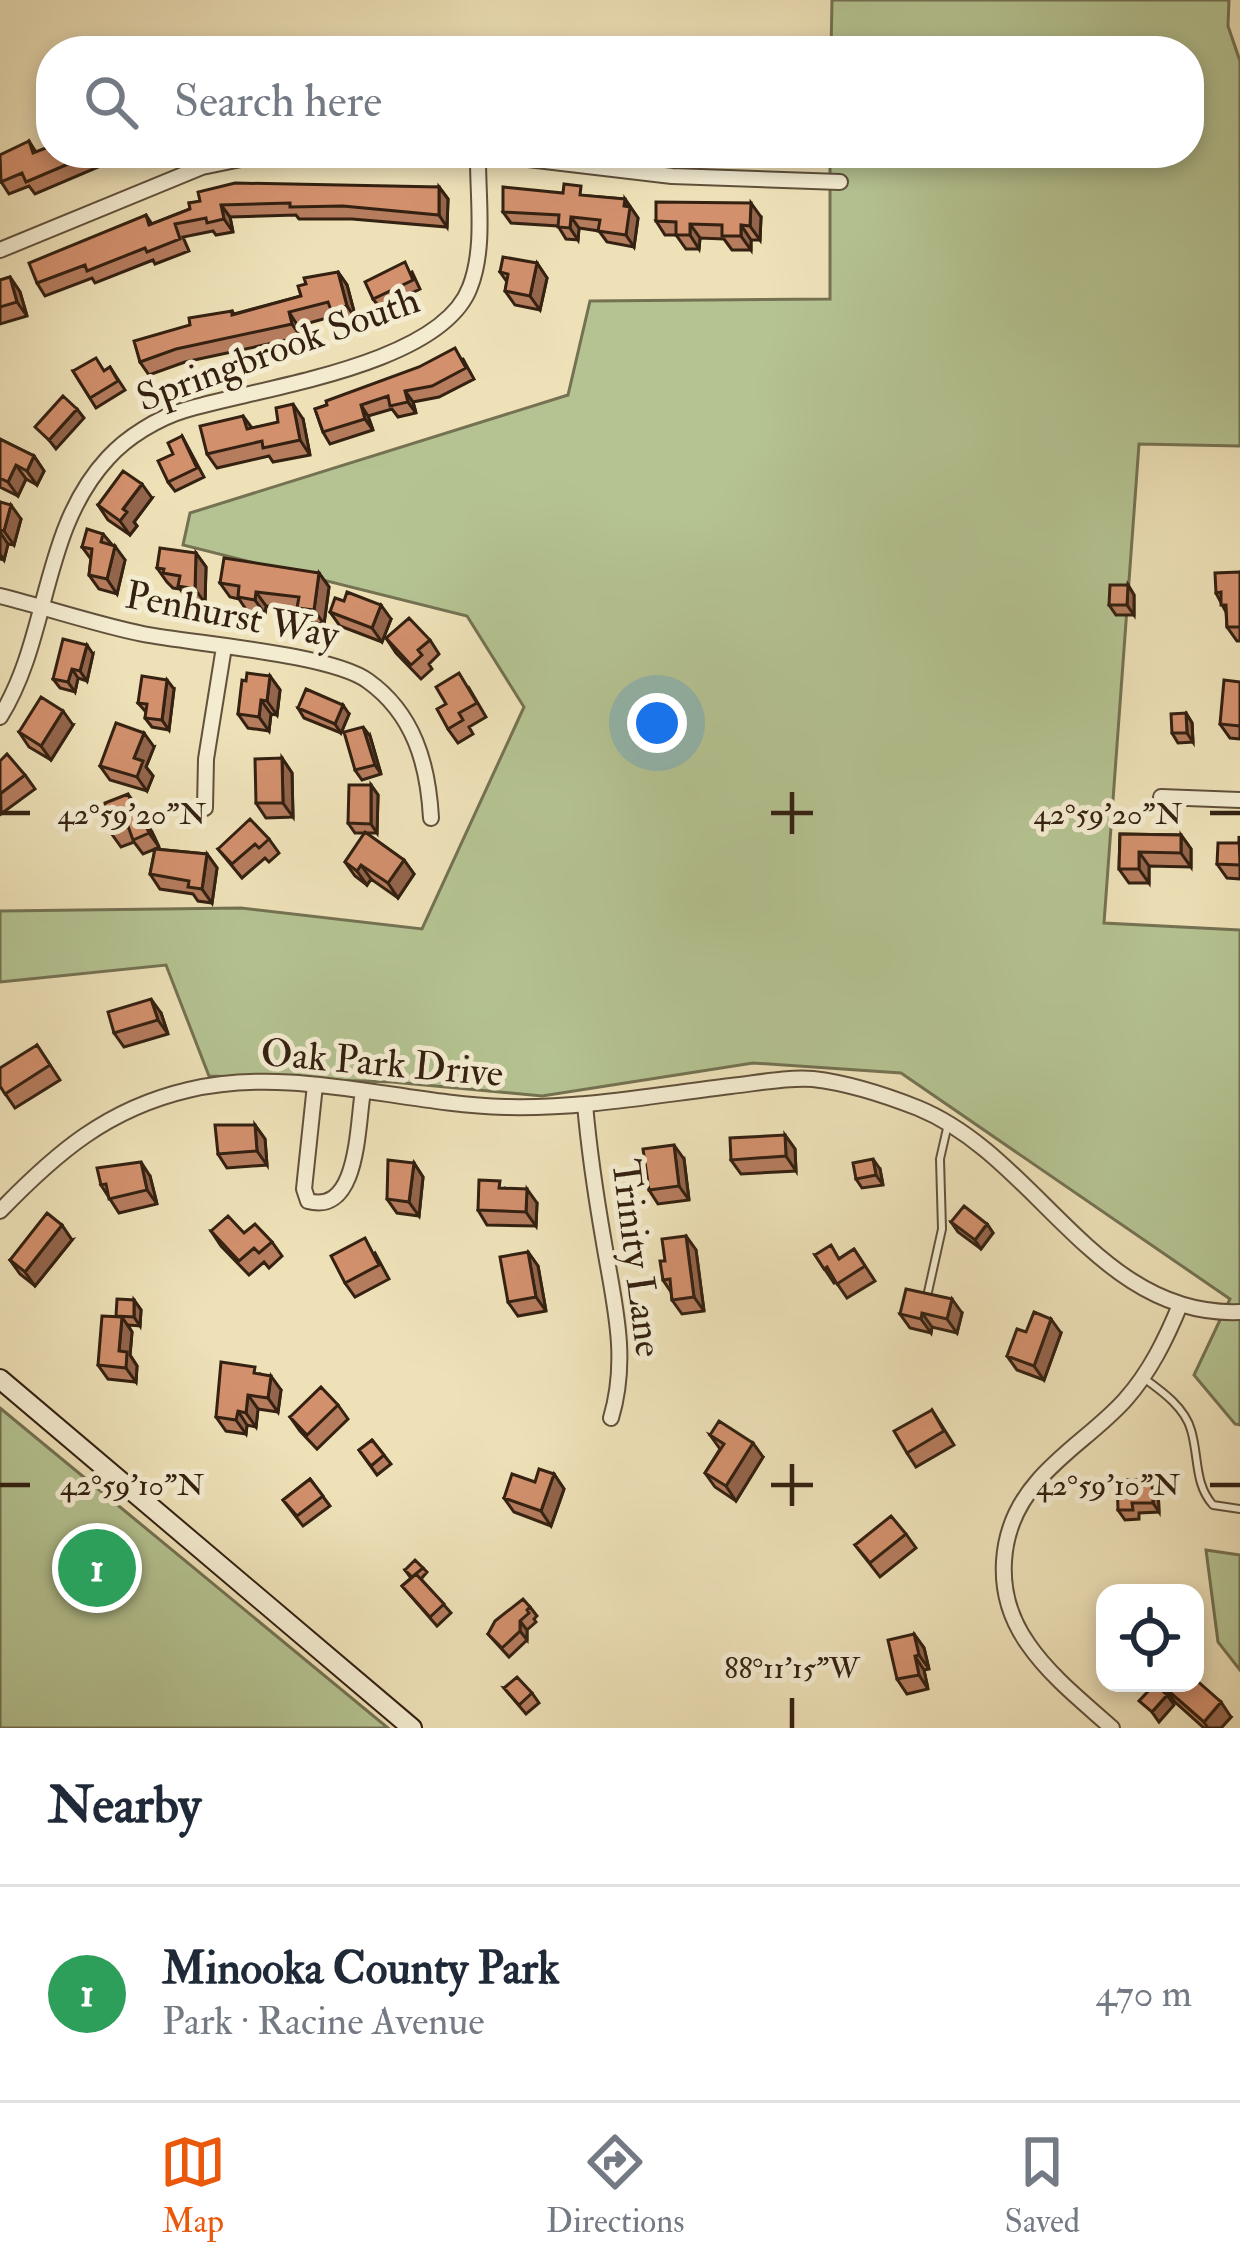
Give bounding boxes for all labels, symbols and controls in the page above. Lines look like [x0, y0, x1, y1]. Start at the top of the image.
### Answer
search box [36, 36, 1204, 168]
icon: search [78, 69, 144, 135]
text: Search here [174, 74, 382, 130]
street label: Springbrook South [130, 275, 426, 423]
street label: Penhurst Way [121, 570, 344, 660]
your location [627, 693, 687, 753]
text: 42°59'20"N [58, 796, 207, 833]
text: 42°59'20"N [1034, 796, 1183, 833]
street label: Oak Park Drive [259, 1028, 505, 1098]
street label: Trinity Lane [601, 1156, 673, 1360]
text: 42°59'10"N [60, 1467, 204, 1504]
text: 42°59'10"N [1036, 1467, 1180, 1504]
pin: 1 [58, 1523, 136, 1613]
map controls [1096, 1584, 1204, 1692]
button: locate [1096, 1584, 1204, 1692]
text: 88°11'15"W [724, 1650, 861, 1687]
text: Nearby [48, 1774, 201, 1838]
text: Minooka County Park [162, 1941, 559, 1997]
text: 1 [80, 1969, 94, 2018]
text: 470 m [1096, 1969, 1192, 2018]
text: Park · Racine Avenue [162, 1997, 485, 2046]
tab: Map [160, 2129, 226, 2242]
tab: Directions [546, 2129, 685, 2242]
tab: Saved [1005, 2129, 1080, 2242]

